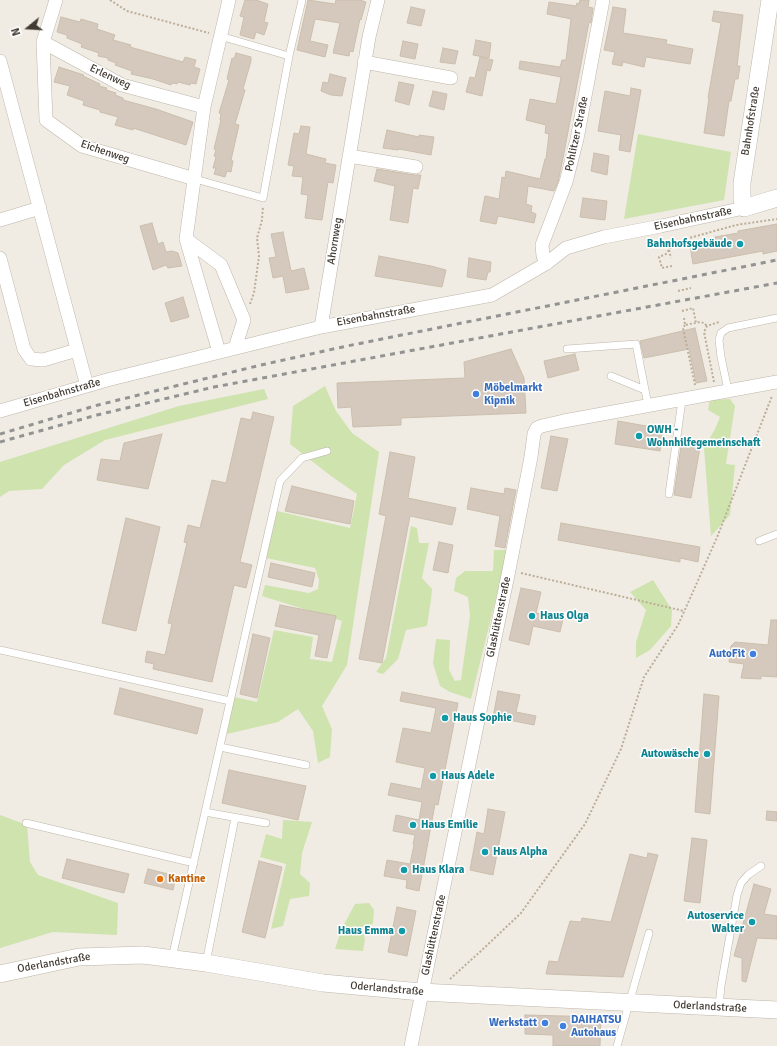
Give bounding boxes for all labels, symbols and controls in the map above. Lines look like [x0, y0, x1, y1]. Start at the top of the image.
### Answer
north arrow [8, 8, 48, 48]
text: N [9, 26, 23, 38]
street label: Erlenweg [87, 62, 133, 92]
street label: Bahnhofstraße [739, 85, 763, 157]
street label: Pohlitzer Straße [563, 95, 591, 173]
street label: Eichenweg [79, 137, 131, 167]
street label: Eisenbahnstraße [653, 204, 733, 234]
street label: Ahornweg [325, 217, 345, 265]
place label: Bahnhofsgebäude [647, 237, 732, 251]
marker: Bahnhofsgebäude [735, 239, 745, 249]
street label: Eisenbahnstraße [336, 303, 416, 329]
street label: Eisenbahnstraße [22, 376, 102, 410]
place label: Möbelmarkt Kipnik [484, 381, 542, 407]
marker: Möbelmarkt Kipnik [471, 389, 481, 399]
place label: OWH - Wohnhilfegemeinschaft [647, 423, 760, 449]
marker: OWH - Wohnhilfegemeinschaft [634, 431, 644, 441]
street label: Glashüttenstraße [484, 575, 514, 659]
place label: Haus Olga [540, 609, 589, 623]
marker: Haus Olga [527, 611, 537, 621]
place label: AutoFit [709, 647, 745, 661]
marker: AutoFit [748, 649, 758, 659]
place label: Haus Sophie [453, 711, 512, 725]
marker: Haus Sophie [440, 713, 450, 723]
place label: Autowäsche [641, 747, 699, 761]
marker: Autowäsche [702, 749, 712, 759]
place label: Haus Adele [441, 769, 495, 783]
marker: Haus Adele [428, 771, 438, 781]
place label: Haus Emilie [421, 818, 478, 832]
marker: Haus Emilie [408, 820, 418, 830]
place label: Haus Alpha [493, 845, 547, 859]
marker: Haus Alpha [480, 847, 490, 857]
place label: Haus Klara [412, 863, 464, 877]
marker: Haus Klara [399, 865, 409, 875]
place label: Kantine [168, 872, 205, 886]
marker: Kantine [155, 874, 165, 884]
street label: Glashüttenstraße [419, 893, 449, 977]
place label: Autoservice Walter [687, 909, 744, 935]
marker: Autoservice Walter [747, 917, 757, 927]
place label: Haus Emma [338, 924, 394, 938]
marker: Haus Emma [397, 926, 407, 936]
street label: Oderlandstraße [16, 950, 92, 976]
street label: Oderlandstraße [350, 979, 424, 999]
street label: Oderlandstraße [673, 998, 747, 1016]
place label: DAIHATSU Autohaus [571, 1013, 622, 1039]
place label: Werkstatt [489, 1016, 537, 1030]
marker: Werkstatt [540, 1018, 550, 1028]
marker: DAIHATSU Autohaus [558, 1021, 568, 1031]

